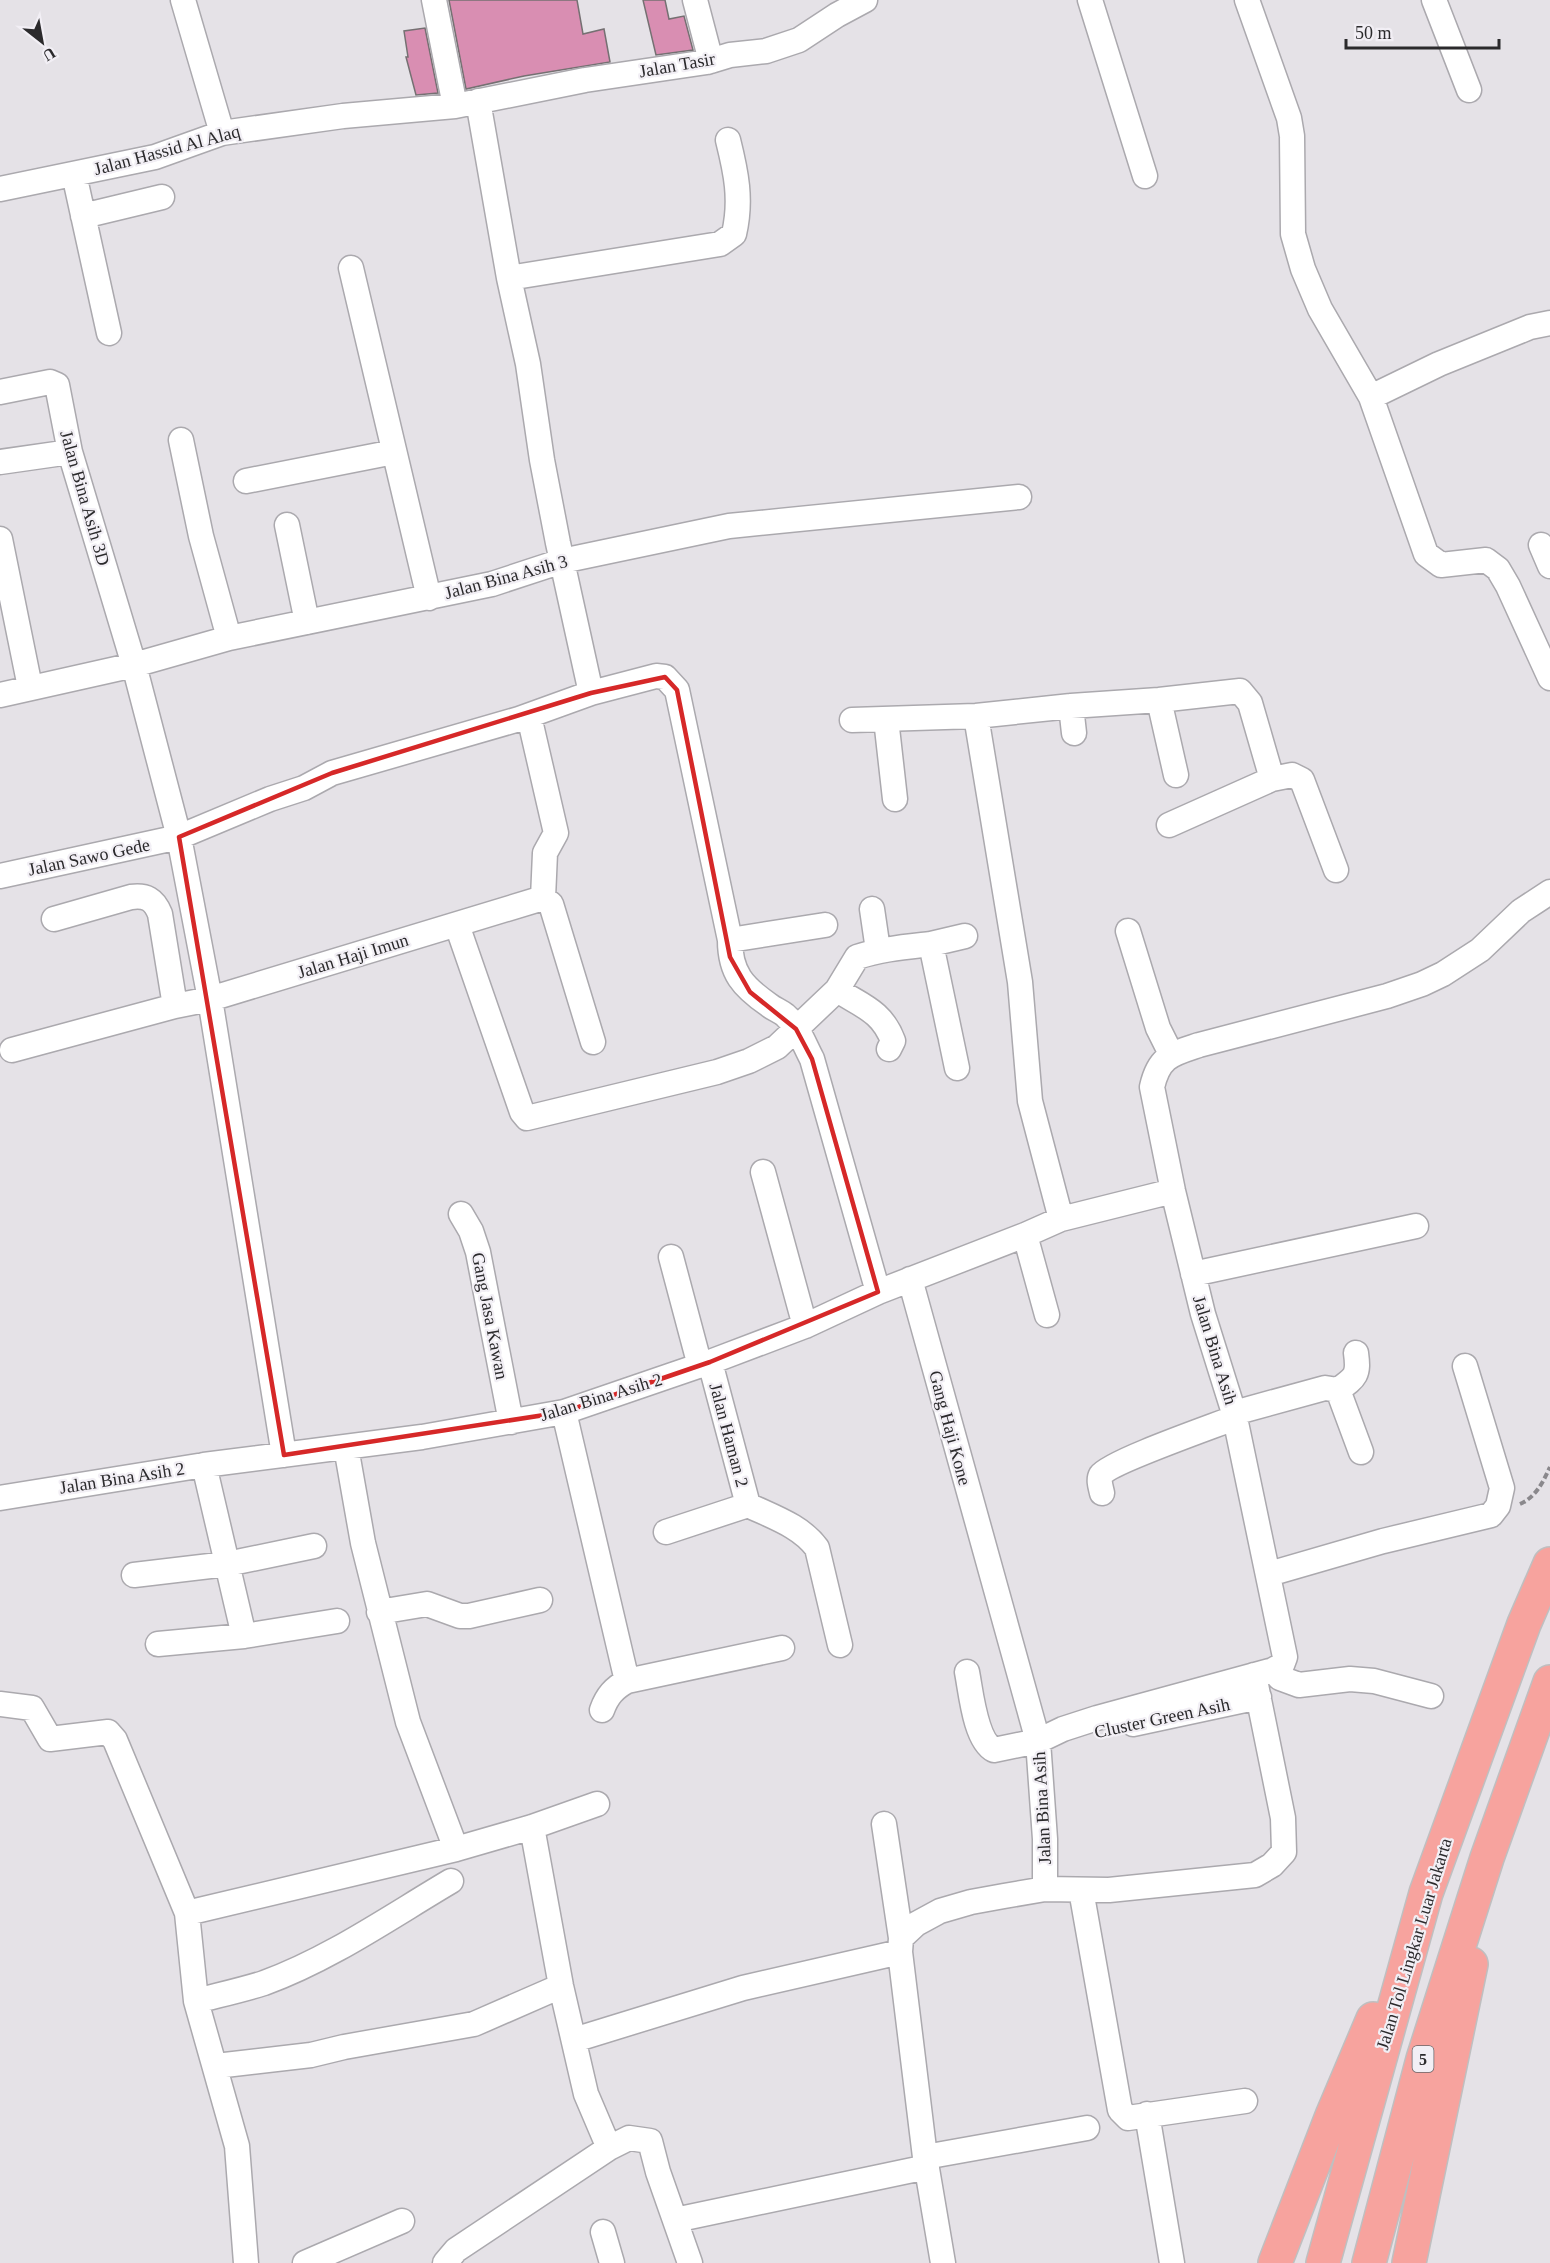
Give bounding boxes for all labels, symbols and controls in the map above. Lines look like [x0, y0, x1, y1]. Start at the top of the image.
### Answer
north arrow [12, 12, 72, 72]
scale bar [1346, 12, 1499, 50]
text: 50 m [1355, 23, 1392, 43]
text: U [40, 44, 59, 65]
street label: Jalan Tasir [637, 48, 717, 82]
street label: Jalan Hassid Al Alaq [92, 121, 242, 179]
street label: Jalan Bina Asih 3D [56, 428, 114, 568]
street label: Jalan Bina Asih 3 [442, 551, 570, 603]
street label: Jalan Sawo Gede [26, 834, 152, 880]
street label: Jalan Haji Imun [295, 930, 411, 982]
street label: Gang Jasa Kawan [468, 1251, 512, 1381]
street label: Jalan Bina Asih [1189, 1293, 1241, 1407]
street label: Gang Haji Kone [925, 1368, 975, 1488]
street label: Jalan Bina Asih 2 [538, 1369, 664, 1425]
street label: Jalan Haman 2 [705, 1381, 753, 1489]
street label: Jalan Bina Asih 2 [58, 1458, 186, 1498]
street label: Cluster Green Asih [1092, 1694, 1232, 1742]
street label: Jalan Bina Asih [1029, 1751, 1055, 1865]
street label: Jalan Tol Lingkar Luar Jakarta [1372, 1836, 1456, 2052]
road number: 5 [1412, 2046, 1434, 2072]

